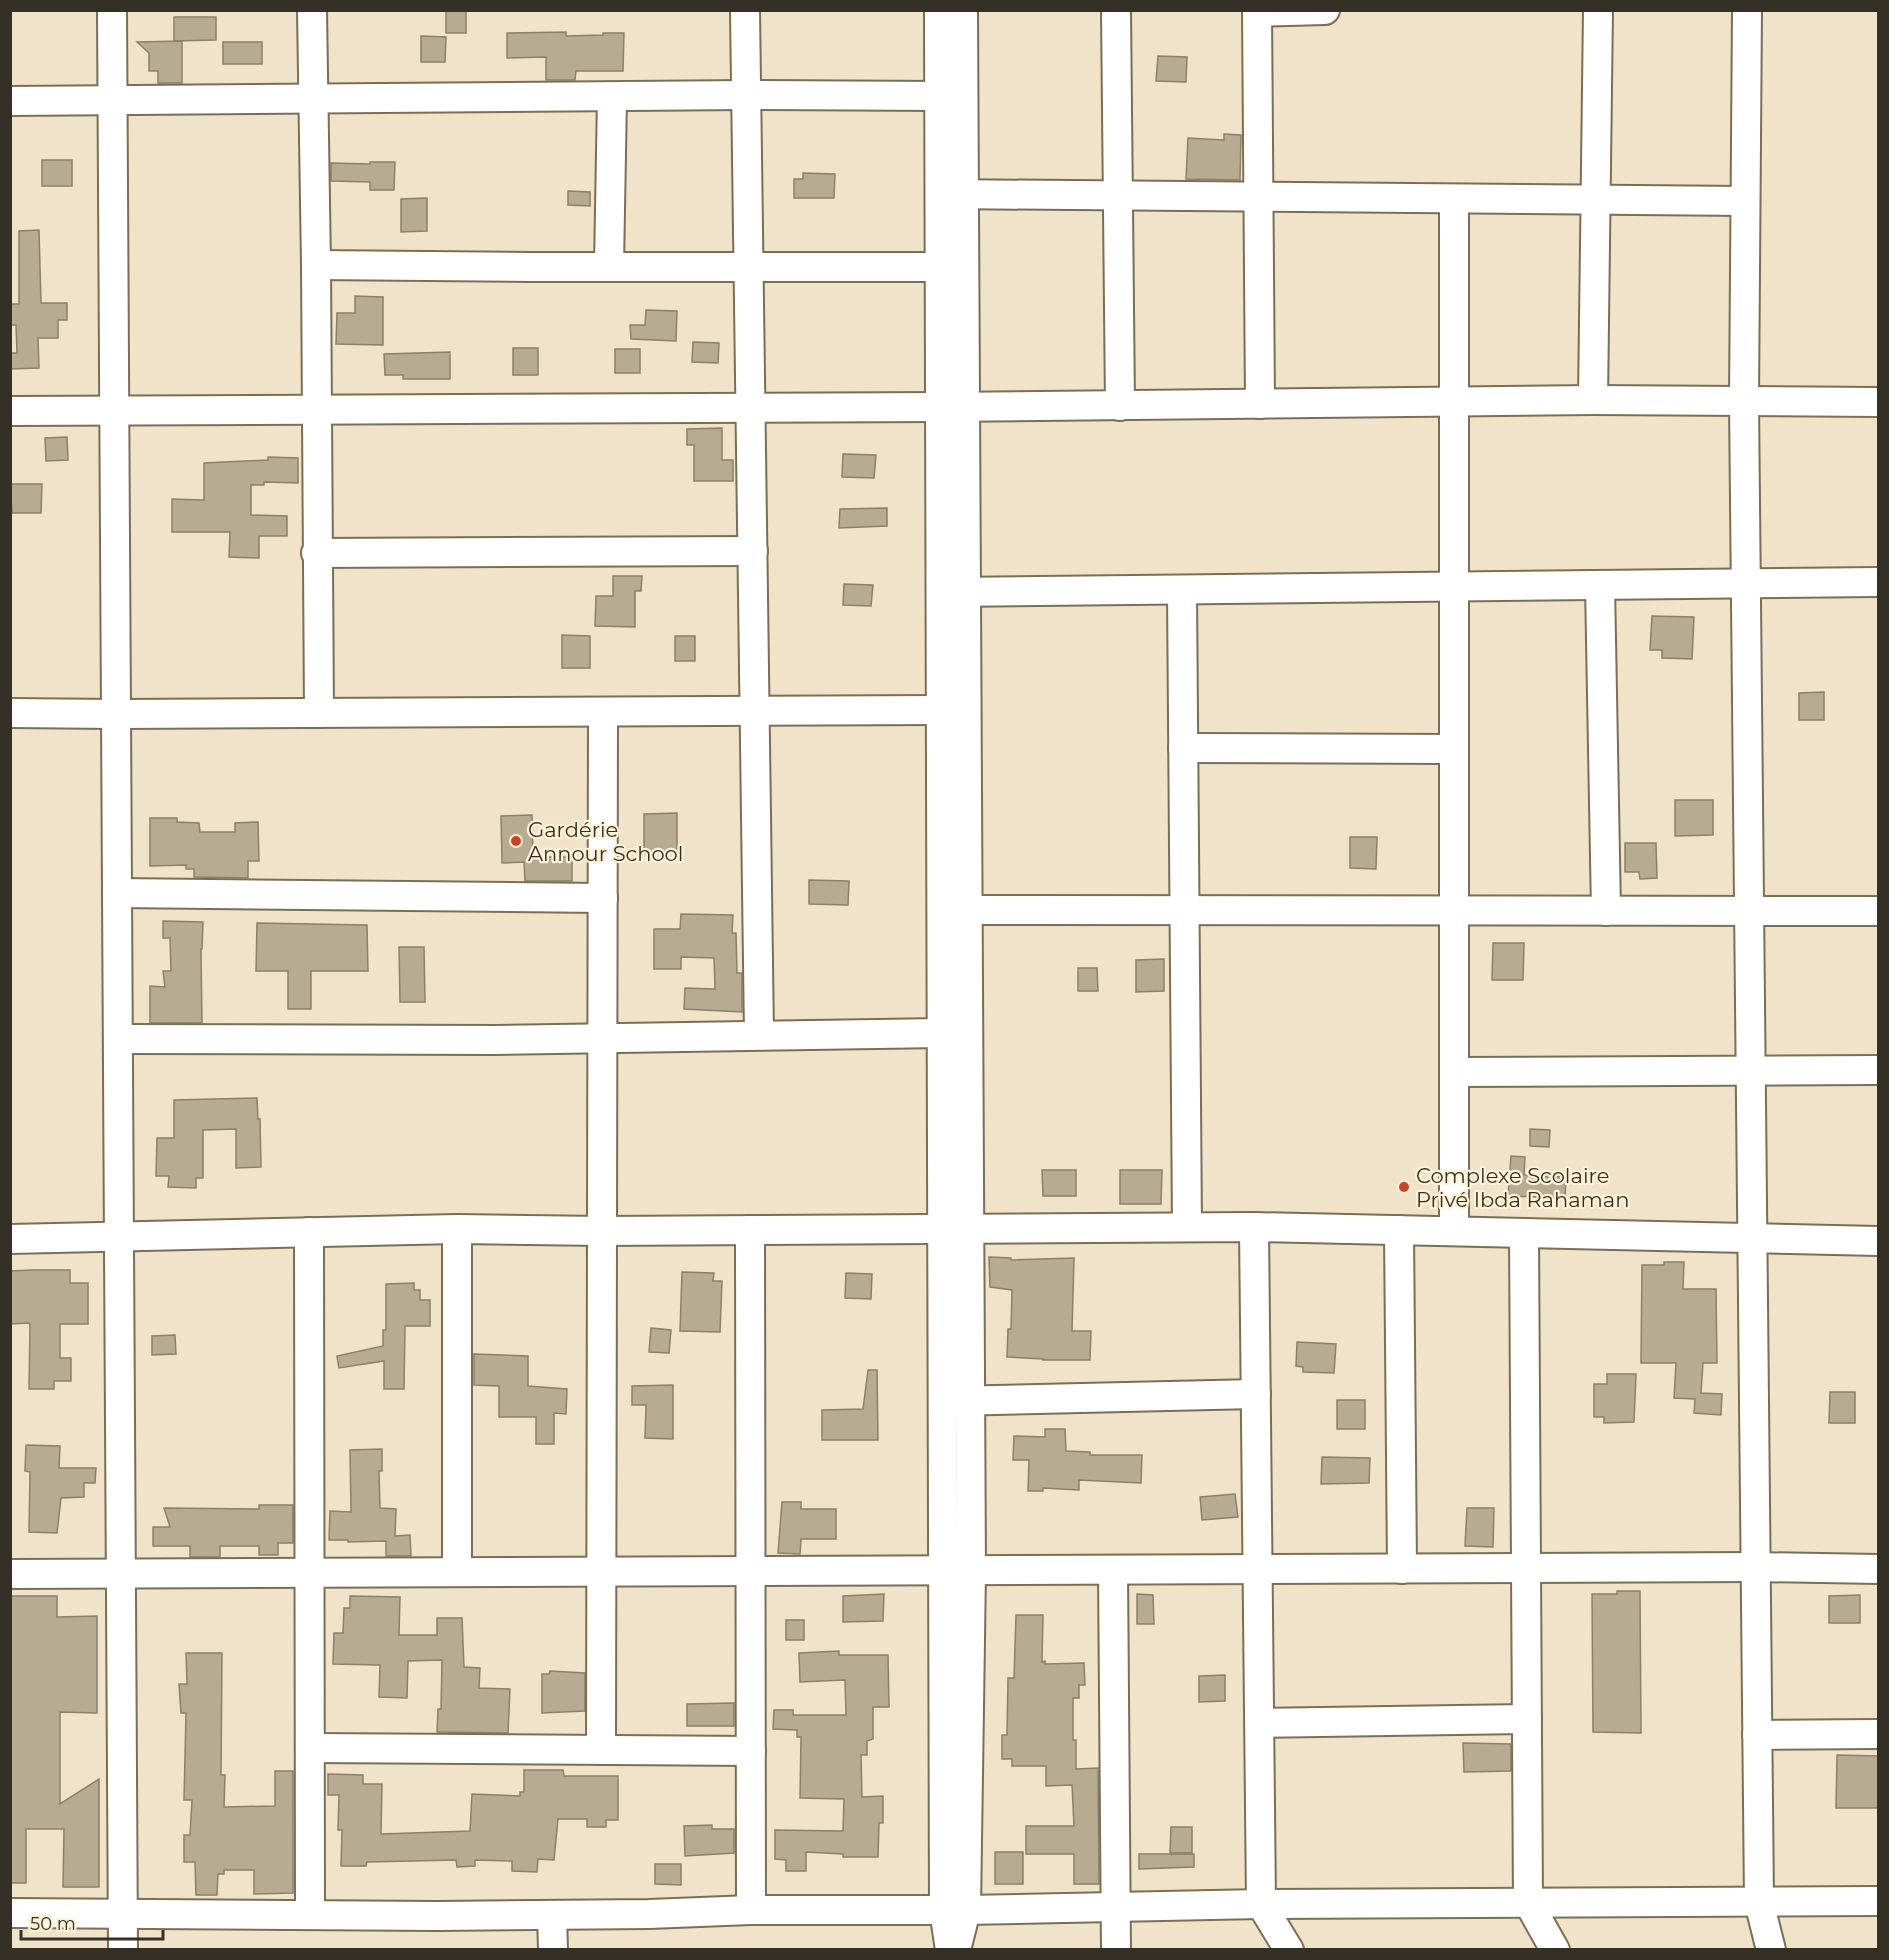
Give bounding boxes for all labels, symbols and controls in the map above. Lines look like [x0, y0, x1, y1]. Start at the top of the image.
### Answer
place label: Gardérie Annour School [528, 817, 683, 866]
marker: Gardérie Annour School [509, 834, 523, 848]
place label: Complexe Scolaire Privé Ibda Rahaman [1416, 1163, 1629, 1212]
marker: Complexe Scolaire Privé Ibda Rahaman [1397, 1180, 1411, 1194]
scale bar [21, 1903, 164, 1941]
text: 50 m [30, 1913, 76, 1935]

